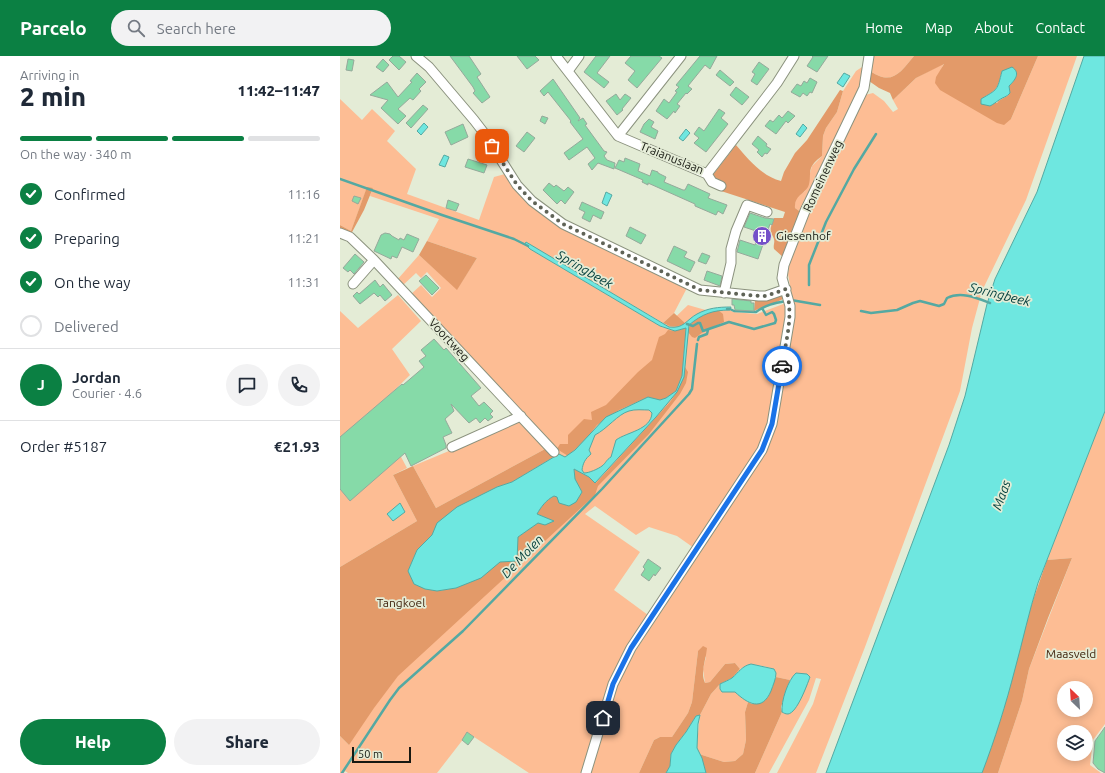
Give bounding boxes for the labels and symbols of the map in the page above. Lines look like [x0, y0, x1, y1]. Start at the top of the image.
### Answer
pin [475, 129, 509, 163]
street label: Romeinenweg [800, 138, 845, 214]
street label: Traianuslaan [639, 139, 706, 176]
building icon: Giesenhof [751, 225, 773, 247]
place label: Giesenhof [776, 229, 831, 242]
water label: Springbeek [553, 247, 616, 291]
water label: Springbeek [967, 279, 1033, 308]
street label: Voortweg [426, 316, 472, 364]
courier [762, 346, 802, 386]
water label: Maas [989, 478, 1013, 512]
water label: De Molen [498, 532, 546, 580]
park label: Tangkoel [377, 596, 425, 609]
park label: Maasveld [1046, 647, 1096, 660]
north arrow [1057, 681, 1093, 717]
pin [586, 701, 620, 735]
scale bar [352, 745, 411, 764]

